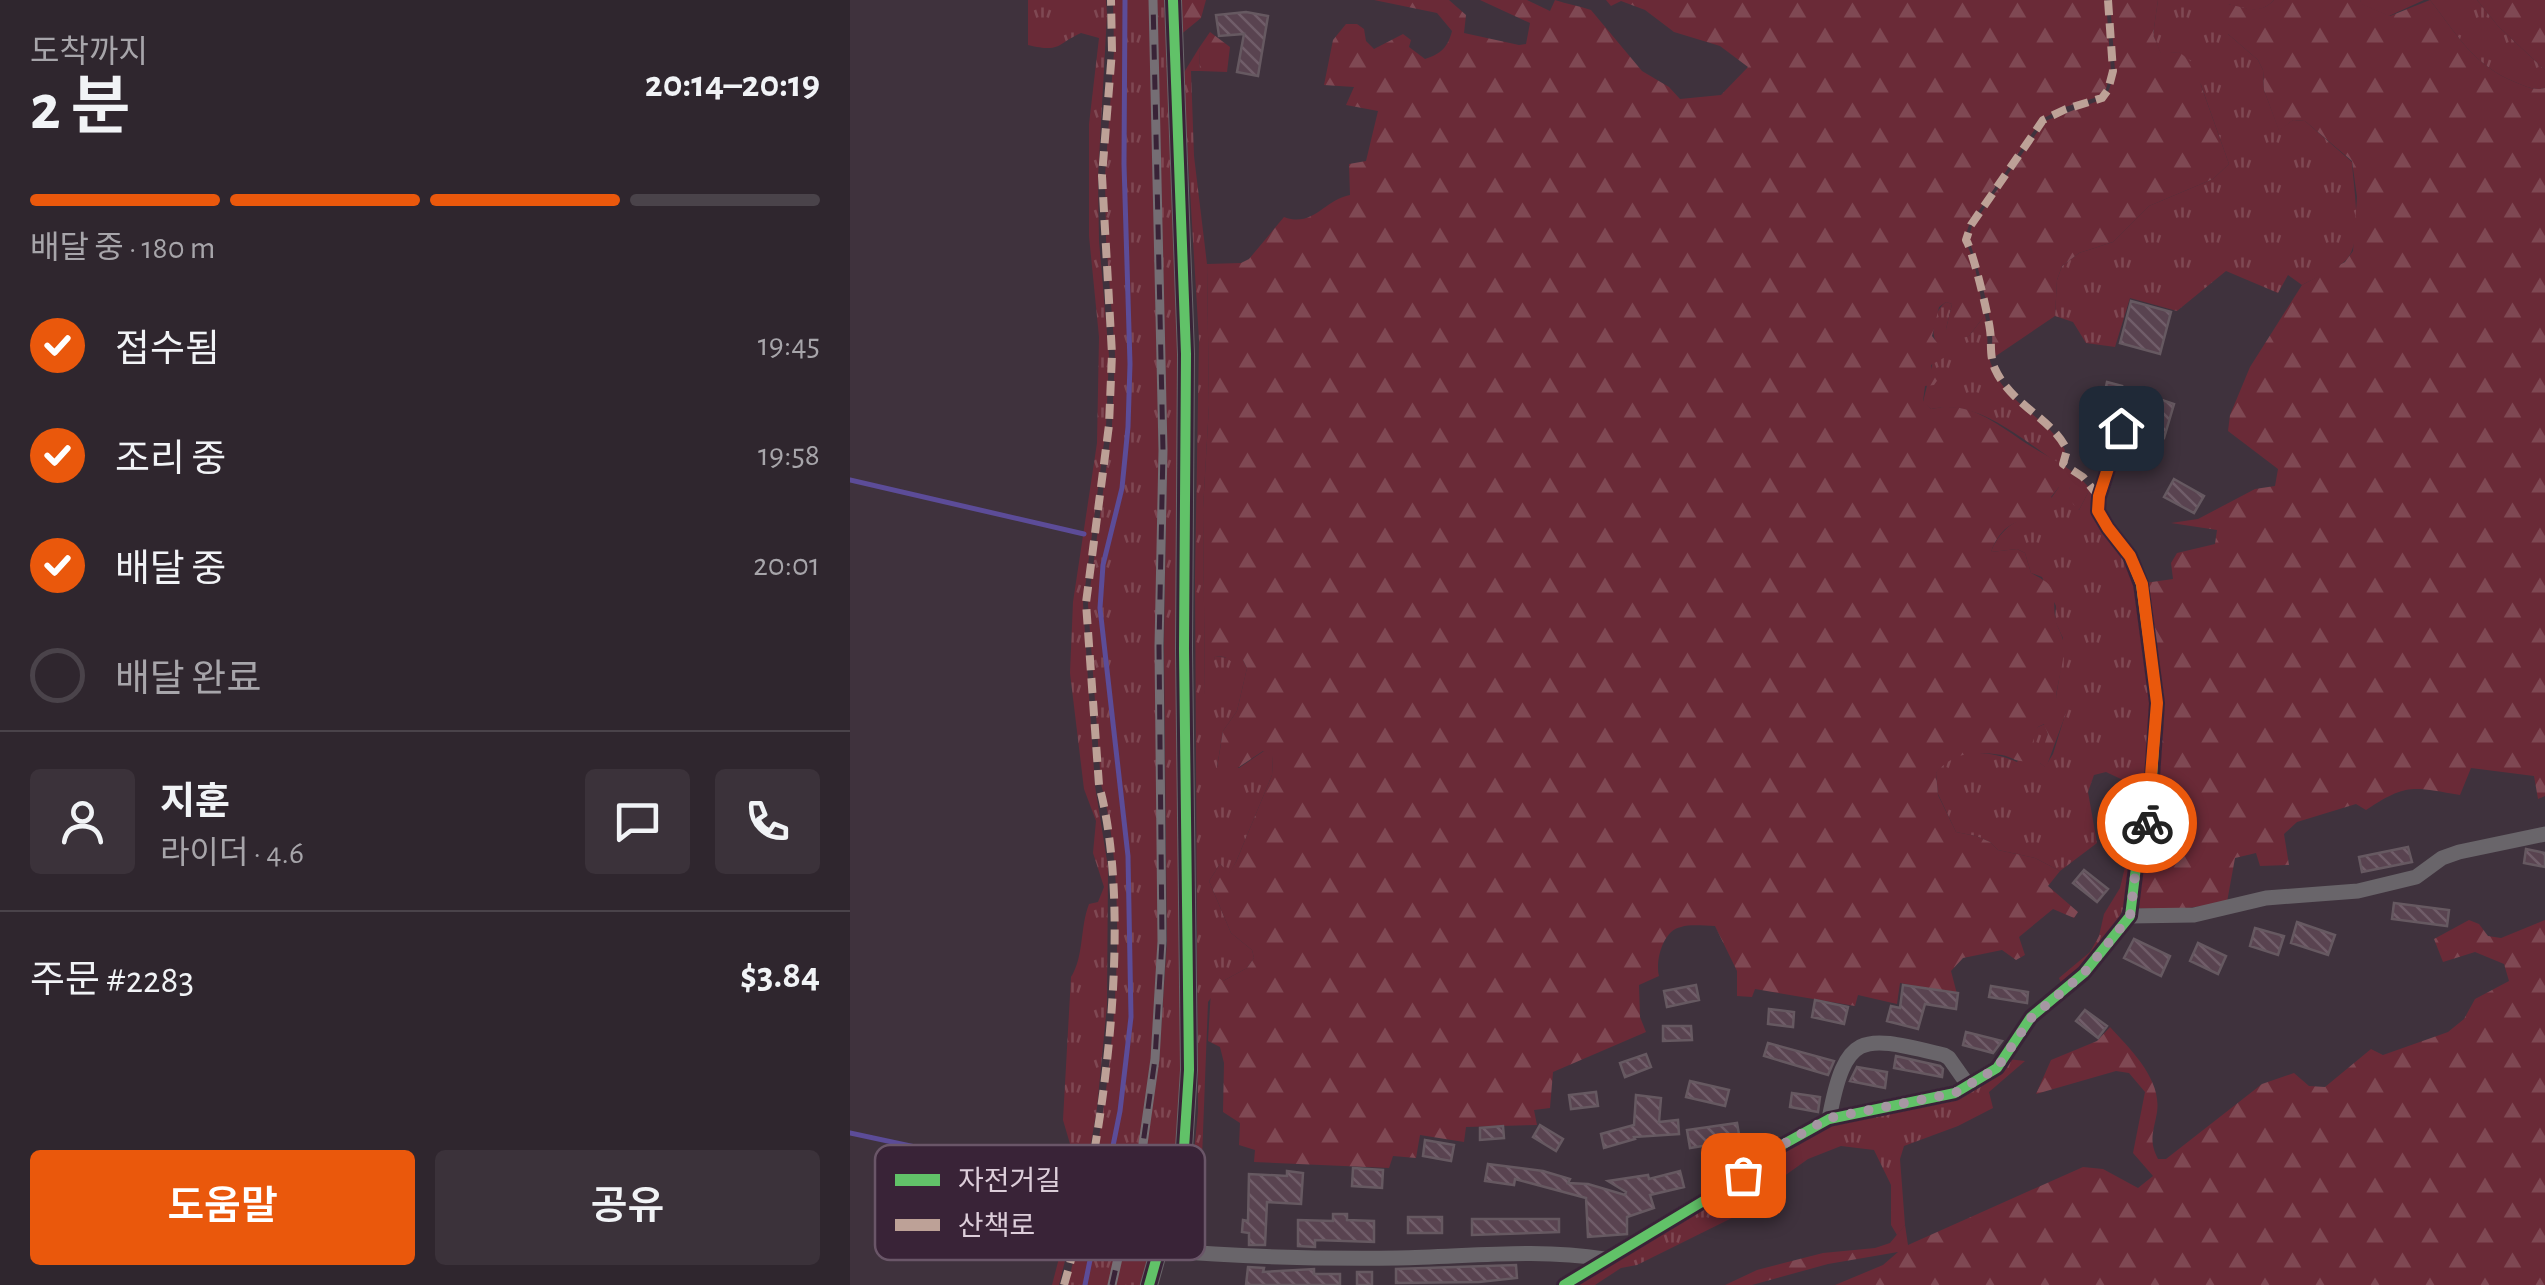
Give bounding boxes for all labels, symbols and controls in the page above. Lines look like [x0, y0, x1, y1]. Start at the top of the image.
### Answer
text: 도착까지 [30, 36, 148, 68]
text: 20:14–20:19 [645, 66, 820, 104]
text: 2 분 [30, 76, 130, 141]
text: 배달 중 · 180 m [30, 232, 215, 264]
icon: check [30, 318, 85, 373]
text: 19:45 [758, 329, 820, 361]
text: 접수됨 [115, 331, 220, 369]
pin [2079, 386, 2164, 471]
icon: home [2094, 401, 2149, 456]
icon: check [30, 428, 85, 483]
text: 19:58 [758, 439, 820, 471]
text: 조리 중 [115, 441, 226, 479]
icon: check [30, 538, 85, 593]
text: 20:01 [753, 549, 820, 581]
text: 배달 중 [115, 551, 226, 589]
text: 배달 완료 [115, 661, 261, 699]
button: person [30, 769, 135, 874]
button: chat [585, 769, 690, 874]
button: phone [715, 769, 820, 874]
courier [2097, 773, 2197, 873]
text: 지훈 [160, 784, 230, 822]
icon: bike [2120, 796, 2175, 851]
text: 라이더 · 4.6 [160, 837, 304, 869]
text: $3.84 [740, 957, 820, 995]
text: 주문 #2283 [30, 962, 194, 1000]
pin [1701, 1133, 1786, 1218]
legend [875, 1145, 1205, 1260]
icon: bag [1716, 1148, 1771, 1203]
button: 도움말 [30, 1150, 415, 1265]
button: 공유 [435, 1150, 820, 1265]
text: 자전거길 [958, 1166, 1061, 1196]
text: 산책로 [958, 1212, 1035, 1241]

